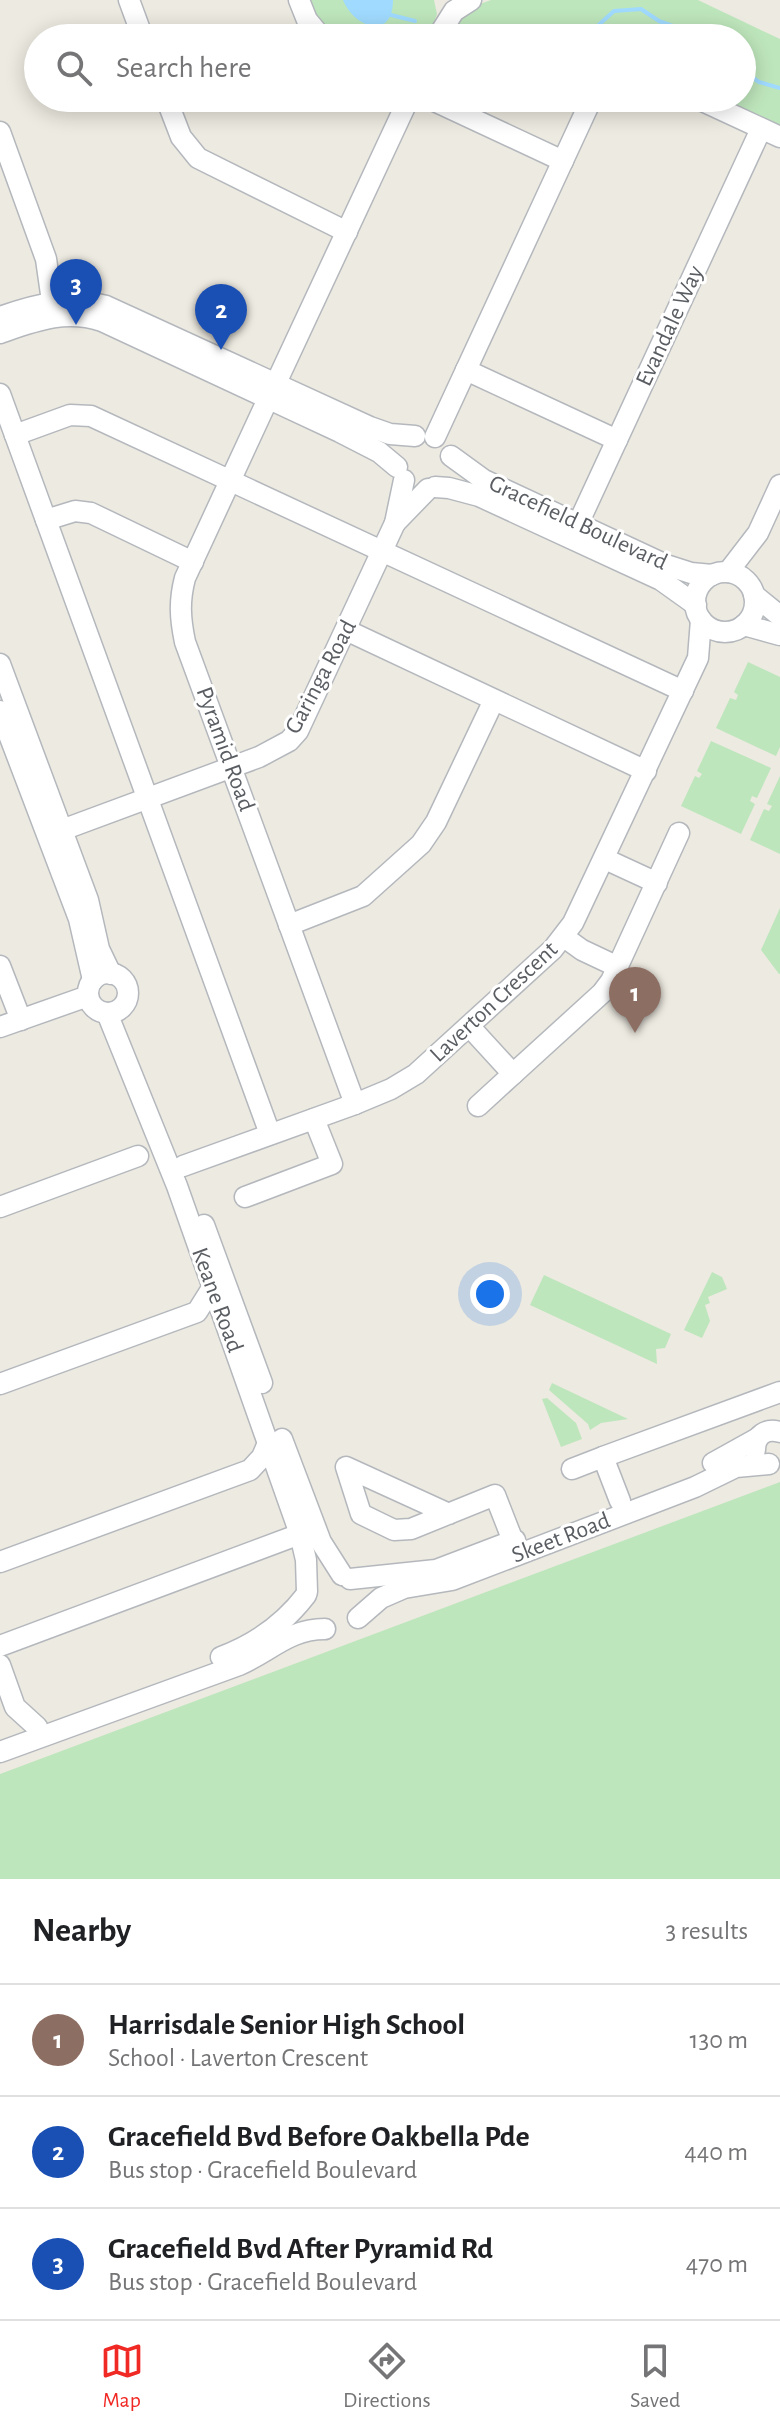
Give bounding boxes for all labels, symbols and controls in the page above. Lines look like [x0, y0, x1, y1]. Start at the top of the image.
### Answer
search box [24, 24, 756, 112]
icon: search [52, 46, 96, 90]
text: Search here [116, 53, 252, 83]
pin: 3 [50, 259, 102, 325]
street label: Evandale Way [632, 262, 708, 390]
pin: 2 [195, 284, 247, 350]
street label: Gracefield Boulevard [485, 471, 671, 575]
street label: Garinga Road [281, 616, 361, 738]
street label: Pyramid Road [191, 684, 259, 814]
street label: Laverton Crescent [426, 937, 563, 1067]
pin: 1 [609, 967, 661, 1033]
street label: Keane Road [187, 1244, 247, 1356]
your location [470, 1274, 510, 1314]
street label: Skeet Road [509, 1508, 613, 1568]
text: Nearby [32, 1914, 131, 1948]
text: 3 results [665, 1918, 748, 1944]
text: Harrisdale Senior High School [108, 2010, 465, 2040]
text: 1 [53, 2027, 63, 2053]
text: 130 m [690, 2027, 748, 2053]
text: School · Laverton Crescent [108, 2045, 368, 2071]
text: Gracefield Bvd Before Oakbella Pde [108, 2122, 530, 2152]
text: 2 [52, 2139, 64, 2165]
text: 440 m [684, 2139, 748, 2165]
text: Bus stop · Gracefield Boulevard [108, 2157, 417, 2183]
text: Gracefield Bvd After Pyramid Rd [108, 2234, 493, 2264]
text: 3 [52, 2251, 64, 2277]
text: 470 m [686, 2251, 748, 2277]
text: Bus stop · Gracefield Boulevard [108, 2269, 417, 2295]
tab: Map [100, 2339, 144, 2413]
tab: Directions [343, 2339, 431, 2413]
tab: Saved [630, 2339, 680, 2413]

